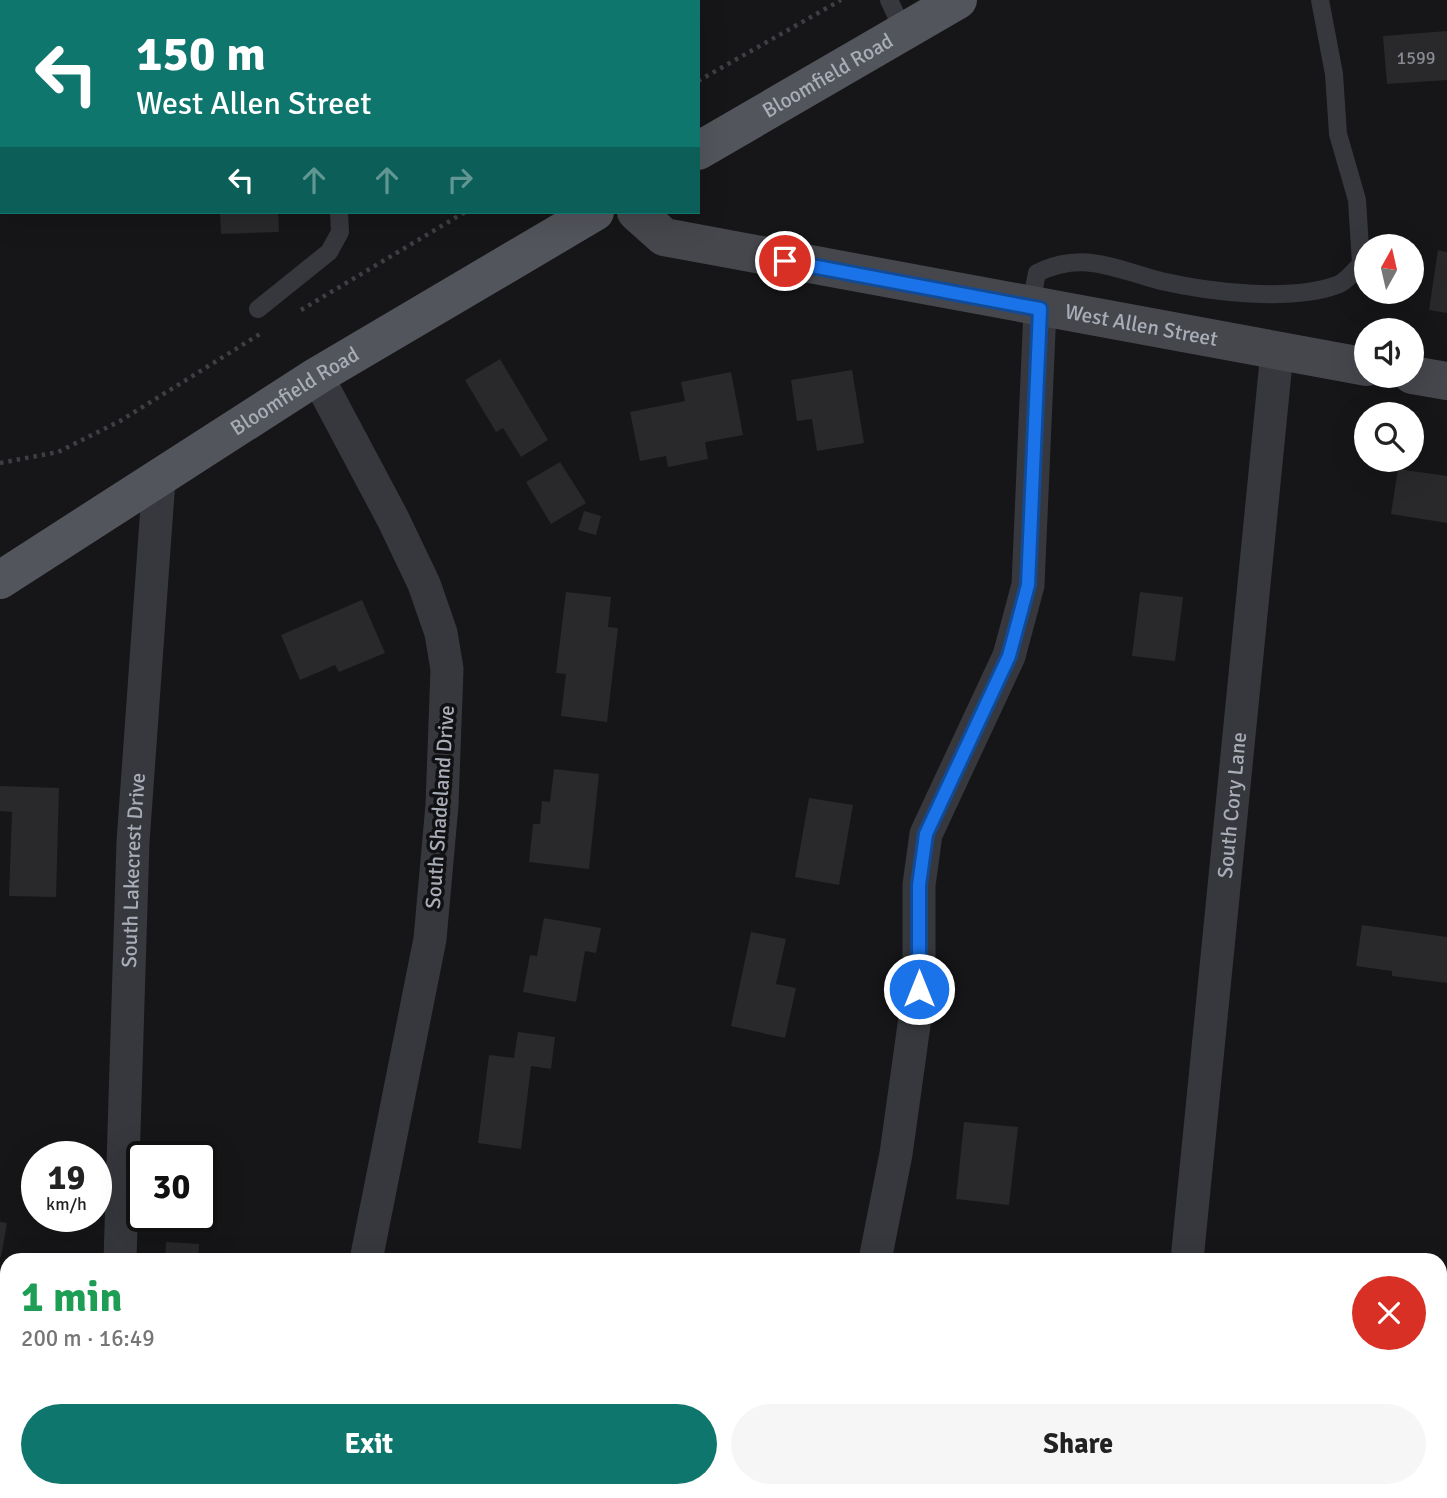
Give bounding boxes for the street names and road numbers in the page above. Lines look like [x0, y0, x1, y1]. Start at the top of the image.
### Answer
street label: Bloomfield Road [758, 28, 898, 124]
street label: West Allen Street [1063, 298, 1220, 352]
street label: Bloomfield Road [226, 341, 364, 441]
street label: South Shadeland Drive [420, 704, 460, 910]
street label: South Cory Lane [1212, 731, 1252, 880]
street label: South Lakecrest Drive [116, 772, 151, 968]

